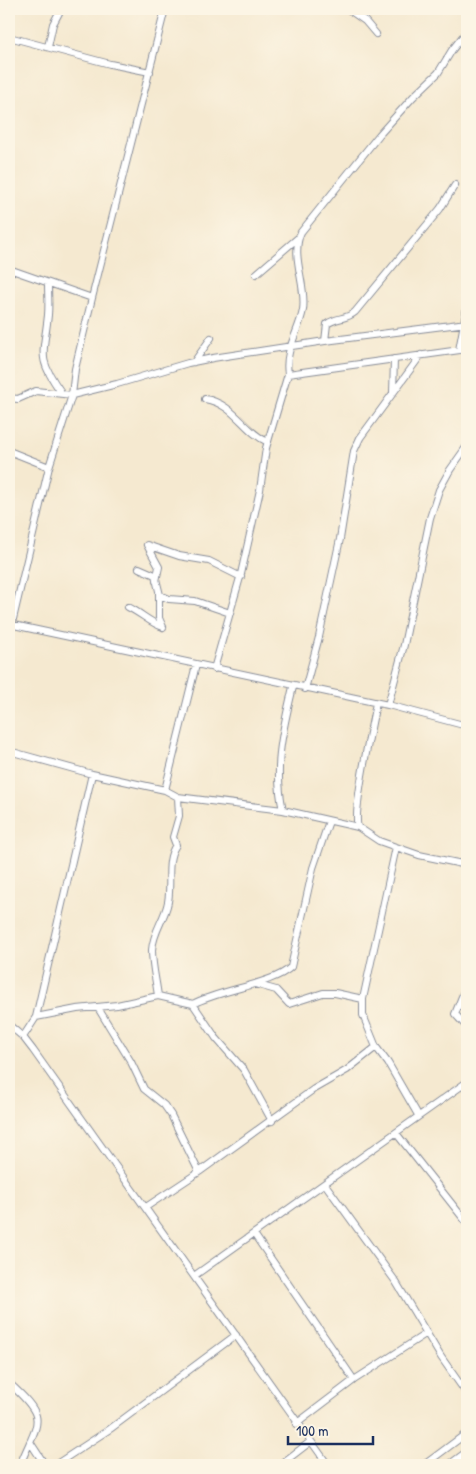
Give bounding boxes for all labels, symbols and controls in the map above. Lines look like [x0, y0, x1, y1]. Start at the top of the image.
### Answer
scale bar [288, 1414, 374, 1446]
text: 100 m [296, 1420, 329, 1441]

